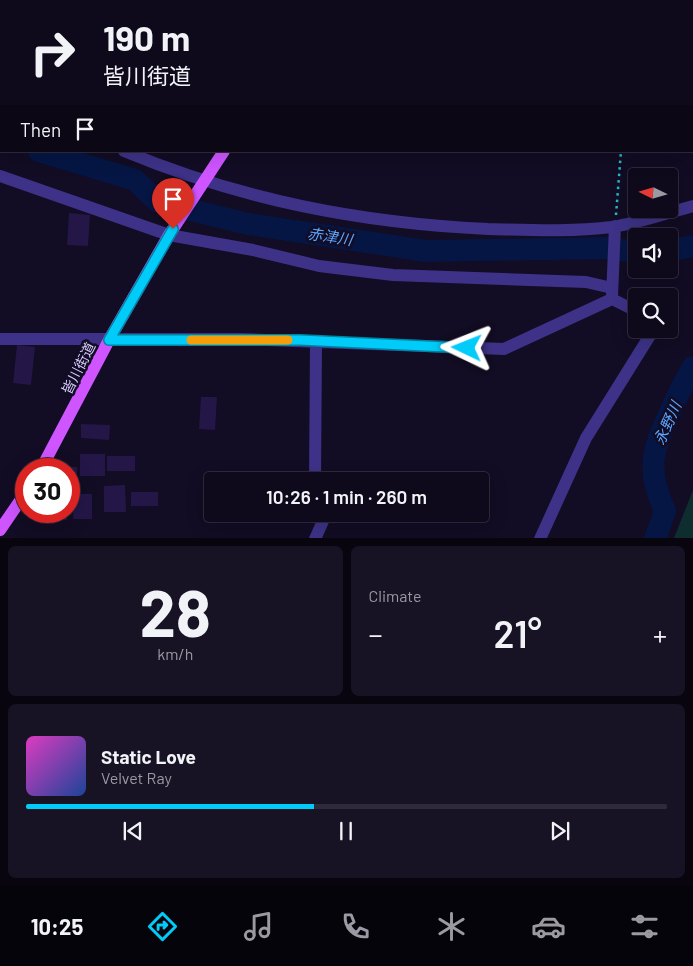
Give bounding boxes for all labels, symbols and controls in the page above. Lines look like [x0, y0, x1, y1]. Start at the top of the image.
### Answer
text: 190 m [103, 16, 190, 58]
icon: right [20, 20, 85, 85]
text: 皆川街道 [103, 62, 191, 88]
icon: arrive [71, 115, 99, 143]
text: Then [20, 118, 61, 141]
north arrow [628, 168, 678, 218]
map controls [628, 168, 678, 338]
pin [152, 178, 194, 229]
icon: arrive [159, 185, 187, 213]
water label: 赤津川 [306, 224, 356, 249]
button: sound [628, 228, 678, 278]
button: search [628, 288, 678, 338]
position arrow [440, 321, 492, 373]
street label: 皆川街道 [58, 339, 98, 397]
water label: 永野川 [650, 397, 685, 447]
speed limit sign: 30 [15, 458, 80, 523]
text: 10:26 · 1 min · 260 m [266, 485, 427, 508]
text: 28 [139, 572, 211, 650]
text: Climate [369, 586, 421, 605]
text: 21° [494, 610, 542, 656]
text: − [369, 617, 383, 651]
text: + [653, 617, 667, 651]
text: km/h [157, 644, 193, 663]
text: Static Love [101, 745, 196, 768]
text: Velvet Ray [101, 768, 172, 787]
icon: previous [119, 817, 147, 845]
icon: pause [332, 817, 360, 845]
icon: next [546, 817, 574, 845]
icon: directions [145, 909, 180, 944]
icon: music [241, 909, 276, 944]
icon: phone [338, 909, 373, 944]
icon: climate [434, 909, 469, 944]
icon: car [531, 909, 566, 944]
icon: filters [627, 909, 662, 944]
text: 10:25 [31, 913, 83, 939]

